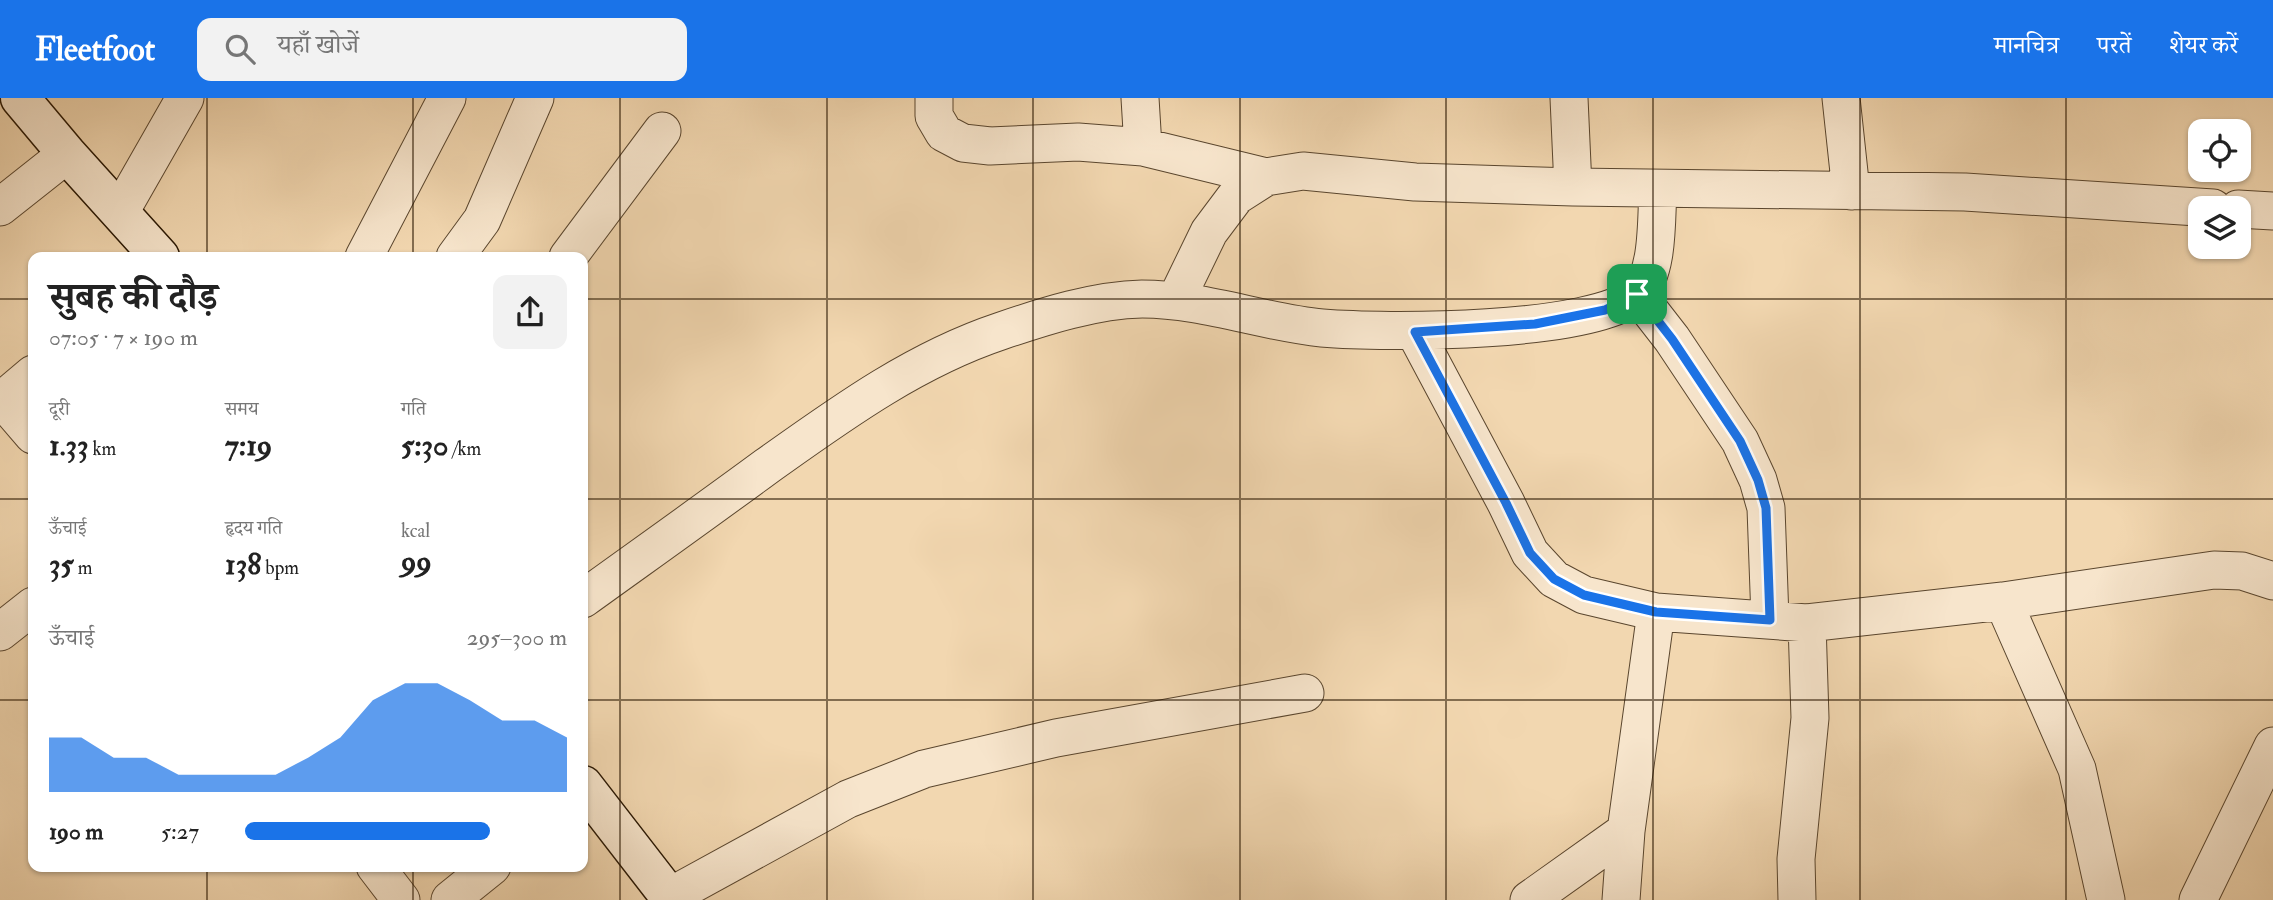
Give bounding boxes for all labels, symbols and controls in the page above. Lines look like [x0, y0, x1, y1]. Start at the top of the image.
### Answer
search box [197, 18, 687, 81]
text: Fleetfoot [35, 29, 155, 70]
text: यहाँ खोजें [277, 29, 359, 61]
icon: search [221, 30, 259, 68]
text: मानचित्र [1994, 30, 2059, 61]
text: परतें [2097, 30, 2131, 61]
text: शेयर करें [2169, 30, 2238, 61]
map controls [2188, 119, 2251, 259]
button: locate [2188, 119, 2251, 182]
button: layers [2188, 196, 2251, 259]
pin [1607, 264, 1667, 324]
text: सुबह की दौड़ [49, 273, 218, 321]
button: share [493, 275, 567, 349]
icon: arrive [1618, 275, 1656, 313]
text: 07:05 · 7 × 190 m [49, 323, 198, 352]
text: दूरी [49, 397, 70, 421]
text: समय [225, 397, 258, 421]
text: गति [401, 397, 426, 421]
text: 1.33 [49, 427, 89, 464]
text: 7:19 [225, 427, 272, 464]
text: 5:30 [401, 427, 449, 464]
text: km [89, 437, 116, 461]
text: /km [449, 437, 481, 461]
text: ऊँचाई [49, 516, 86, 540]
text: हृदय गति [225, 516, 282, 540]
text: kcal [401, 519, 430, 543]
text: 99 [401, 543, 432, 580]
text: 35 [49, 546, 74, 583]
text: 138 [225, 546, 261, 583]
text: m [74, 556, 92, 580]
text: bpm [261, 556, 299, 580]
text: ऊँचाई [49, 623, 94, 652]
text: 295–300 m [467, 623, 567, 652]
text: 190 m [49, 817, 103, 846]
text: 5:27 [161, 817, 199, 846]

